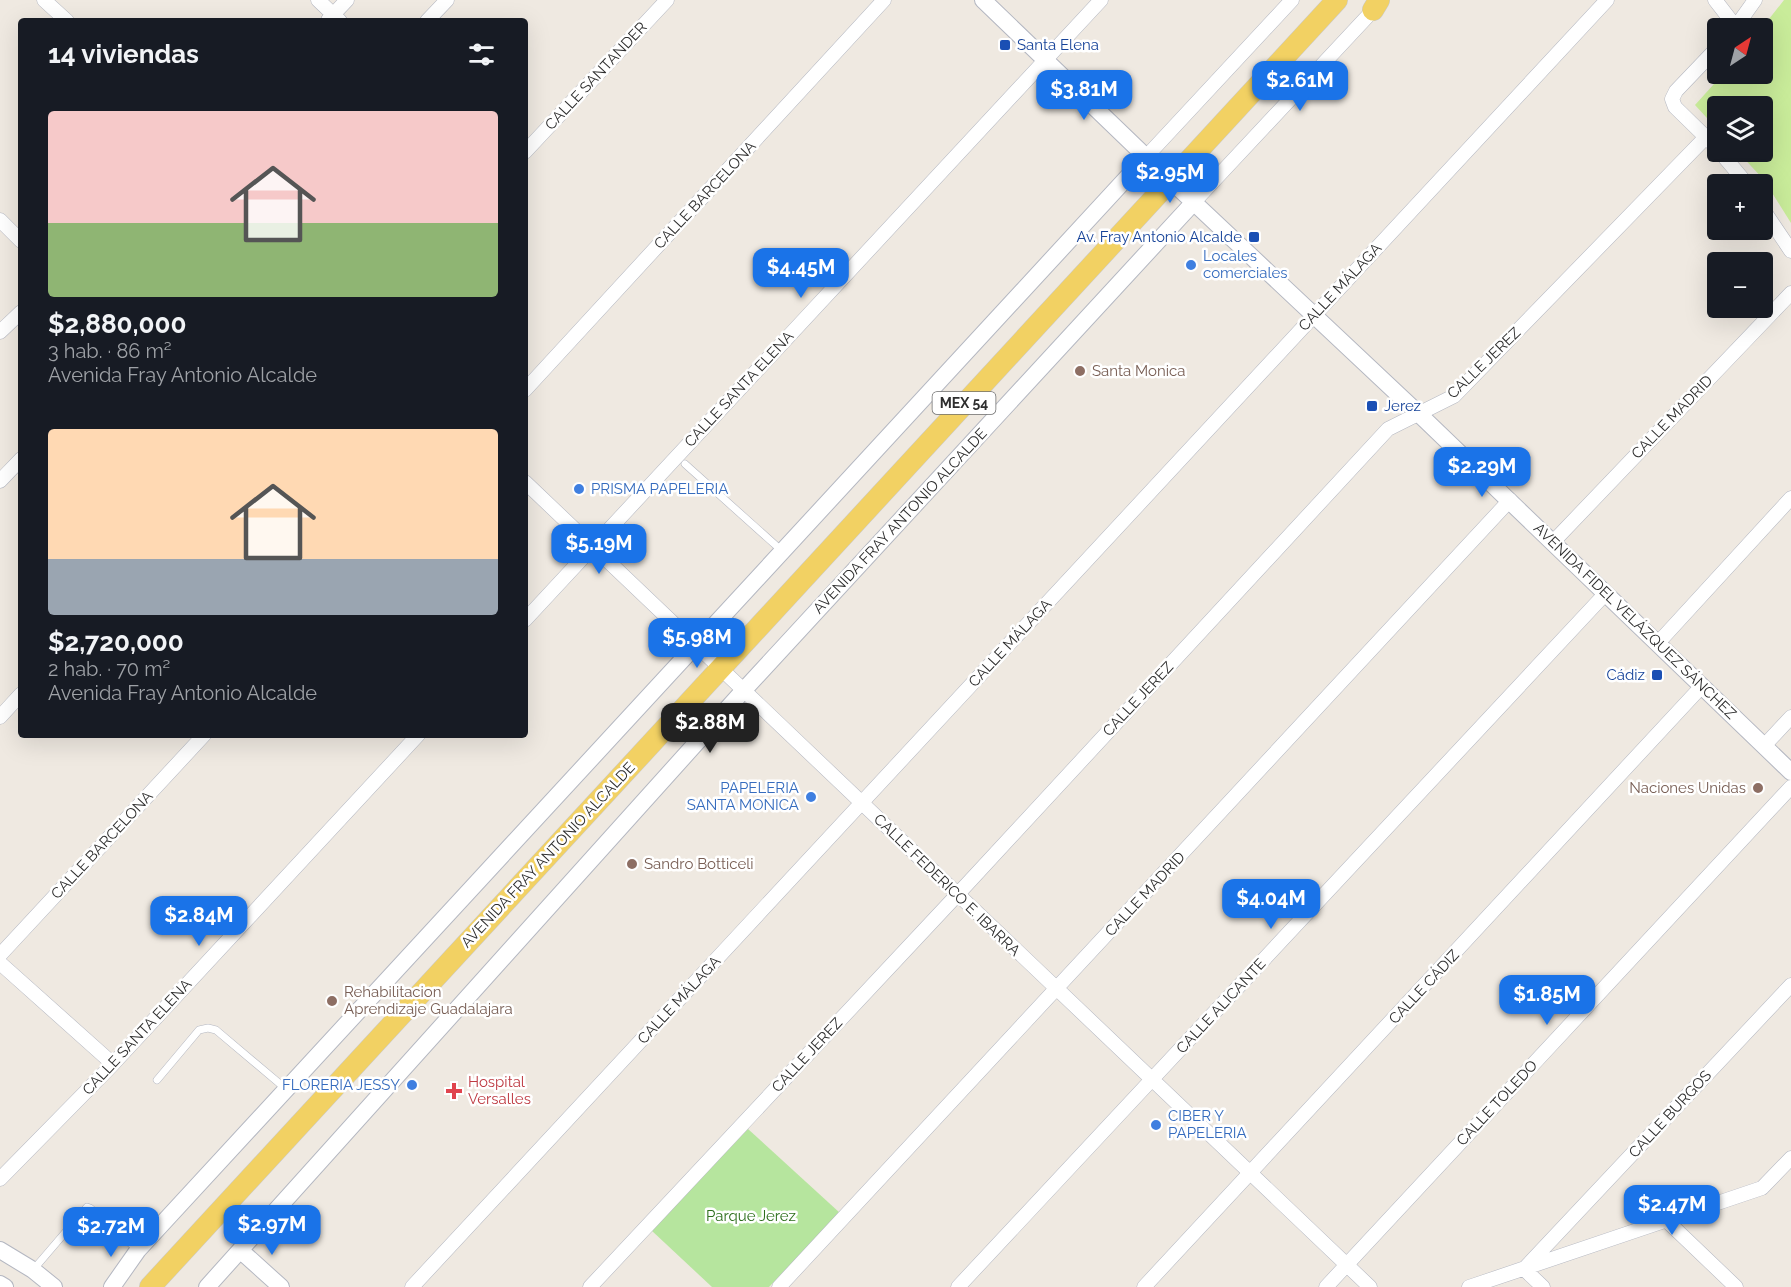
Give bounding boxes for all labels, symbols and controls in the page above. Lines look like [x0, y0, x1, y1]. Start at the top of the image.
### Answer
street label: CALLE SANTANDER [541, 18, 651, 134]
north arrow [1707, 18, 1773, 84]
map controls [1707, 18, 1773, 318]
place label: Santa Elena [1017, 36, 1099, 54]
icon: filters [465, 38, 498, 71]
marker: Santa Elena [998, 38, 1012, 52]
text: 14 viviendas [48, 39, 199, 69]
pin: $2.61M [1251, 61, 1349, 112]
text: $2.61M [1266, 68, 1334, 92]
pin: $3.81M [1035, 70, 1133, 121]
text: $3.81M [1050, 77, 1118, 101]
button: layers [1707, 96, 1773, 162]
street label: CALLE BARCELONA [650, 137, 760, 253]
icon: home [219, 150, 327, 258]
pin: $2.95M [1121, 153, 1219, 204]
text: $2.95M [1136, 160, 1204, 184]
button: + [1707, 174, 1773, 240]
place label: Av. Fray Antonio Alcalde [1076, 228, 1242, 246]
marker: Av. Fray Antonio Alcalde [1247, 230, 1261, 244]
street label: CALLE MÁLAGA [1295, 239, 1385, 335]
place label: Locales comerciales [1203, 247, 1288, 282]
pin: $4.45M [752, 248, 850, 299]
button: − [1707, 252, 1773, 318]
text: $4.45M [767, 255, 835, 279]
marker: Locales comerciales [1184, 258, 1198, 272]
text: $2,880,000 [48, 309, 186, 339]
street label: CALLE JEREZ [1444, 324, 1524, 402]
street label: CALLE SANTA ELENA [681, 327, 797, 451]
text: 3 hab. · 86 m² [48, 339, 172, 363]
place label: Santa Monica [1092, 362, 1185, 380]
text: Avenida Fray Antonio Alcalde [48, 363, 317, 387]
marker: Santa Monica [1073, 364, 1087, 378]
street label: CALLE MADRID [1628, 371, 1717, 462]
road number: MEX 54 [932, 392, 996, 414]
place label: Jerez [1384, 397, 1421, 415]
marker: Jerez [1365, 399, 1379, 413]
street label: AVENIDA FRAY ANTONIO ALCALDE [809, 425, 991, 617]
pin: $2.29M [1433, 447, 1531, 498]
text: $2.29M [1448, 454, 1516, 478]
icon: home [219, 468, 327, 576]
place label: PRISMA PAPELERIA [591, 480, 728, 498]
marker: PRISMA PAPELERIA [572, 482, 586, 496]
street label: AVENIDA FIDEL VELÁZQUEZ SÁNCHEZ [1530, 519, 1740, 723]
pin: $5.19M [550, 524, 648, 575]
text: $5.19M [565, 531, 633, 555]
street label: CALLE MÁLAGA [965, 595, 1055, 691]
pin: $5.98M [648, 618, 746, 669]
text: $5.98M [662, 625, 732, 649]
text: $2,720,000 [48, 627, 184, 657]
text: 2 hab. · 70 m² [48, 657, 170, 681]
street label: CALLE JEREZ [1099, 658, 1177, 740]
place label: Cádiz [1607, 666, 1645, 684]
marker: Cádiz [1650, 668, 1664, 682]
text: Avenida Fray Antonio Alcalde [48, 681, 317, 705]
pin: $2.88M [661, 703, 759, 754]
text: $2.88M [675, 710, 745, 734]
street label: AVENIDA FRAY ANTONIO ALCALDE [457, 759, 639, 951]
place label: PAPELERIA SANTA MONICA [687, 779, 799, 814]
place label: Naciones Unidas [1629, 779, 1746, 797]
marker: Naciones Unidas [1751, 781, 1765, 795]
street label: CALLE BARCELONA [47, 787, 157, 903]
marker: PAPELERIA SANTA MONICA [804, 790, 818, 804]
street label: CALLE FEDERICO E. IBARRA [870, 810, 1024, 960]
street label: CALLE MADRID [1101, 848, 1189, 940]
place label: Sandro Botticeli [644, 855, 754, 873]
marker: Sandro Botticeli [625, 857, 639, 871]
pin: $4.04M [1222, 879, 1320, 930]
text: $4.04M [1236, 886, 1306, 910]
pin: $2.84M [150, 896, 248, 947]
text: $2.84M [164, 903, 234, 927]
street label: CALLE CÁDIZ [1385, 946, 1463, 1028]
street label: CALLE MÁLAGA [634, 952, 724, 1048]
street label: CALLE ALICANTE [1172, 955, 1270, 1057]
street label: CALLE SANTA ELENA [79, 975, 195, 1099]
pin: $1.85M [1498, 975, 1596, 1026]
text: $1.85M [1513, 982, 1581, 1006]
place label: Rehabilitacion Aprendizaje Guadalajara [344, 983, 513, 1018]
marker: Rehabilitacion Aprendizaje Guadalajara [325, 994, 339, 1008]
street label: CALLE JEREZ [768, 1014, 846, 1096]
street label: CALLE TOLEDO [1453, 1057, 1541, 1149]
street label: CALLE BURGOS [1625, 1067, 1715, 1161]
place label: Hospital Versalles [468, 1073, 531, 1108]
place label: FLORERIA JESSY [282, 1076, 400, 1094]
marker: FLORERIA JESSY [405, 1078, 419, 1092]
marker: Hospital Versalles [445, 1082, 463, 1100]
place label: CIBER Y PAPELERIA [1168, 1107, 1247, 1142]
marker: CIBER Y PAPELERIA [1149, 1118, 1163, 1132]
pin: $2.47M [1623, 1185, 1721, 1236]
text: $2.47M [1638, 1192, 1706, 1216]
pin: $2.97M [223, 1205, 321, 1256]
pin: $2.72M [62, 1207, 160, 1258]
park label: Parque Jerez [706, 1207, 796, 1225]
text: $2.97M [238, 1212, 306, 1236]
text: $2.72M [77, 1214, 145, 1238]

